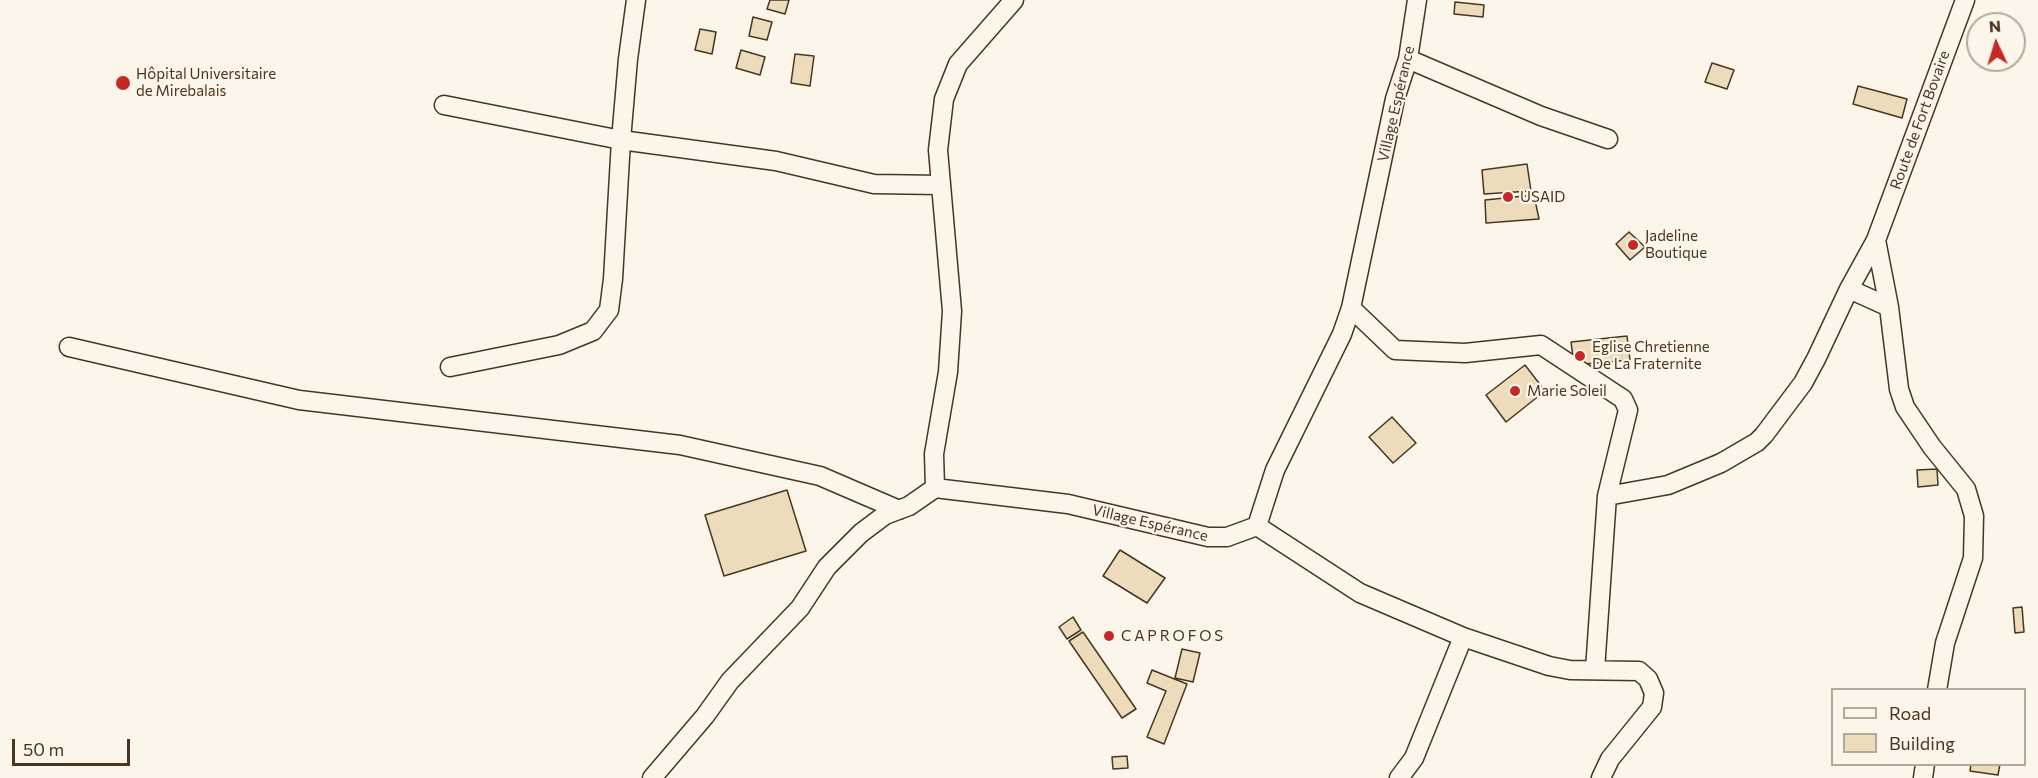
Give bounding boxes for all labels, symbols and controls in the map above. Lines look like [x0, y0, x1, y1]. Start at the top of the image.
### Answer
north arrow [1966, 12, 2026, 72]
text: N [1988, 16, 2001, 35]
street label: Village Espérance [1374, 44, 1418, 164]
street label: Route de Fort Bovaire [1886, 48, 1954, 192]
place label: Hôpital Universitaire de Mirebalais [136, 65, 276, 100]
marker: Hôpital Universitaire de Mirebalais [114, 74, 132, 92]
place label: USAID [1520, 188, 1565, 206]
marker: USAID [1501, 190, 1515, 204]
place label: Jadeline Boutique [1645, 227, 1707, 262]
marker: Jadeline Boutique [1626, 238, 1640, 252]
place label: Eglise Chretienne De La Fraternite [1592, 338, 1710, 373]
marker: Eglise Chretienne De La Fraternite [1573, 349, 1587, 363]
place label: Marie Soleil [1527, 382, 1607, 400]
marker: Marie Soleil [1508, 384, 1522, 398]
street label: Village Espérance [1090, 501, 1210, 545]
place label: C A P R O F O S [1121, 627, 1223, 645]
marker: C A P R O F O S [1102, 629, 1116, 643]
legend [1831, 688, 2026, 766]
text: Road [1889, 702, 1931, 724]
scale bar [15, 727, 134, 765]
text: Building [1889, 732, 1955, 754]
text: 50 m [23, 738, 64, 760]

